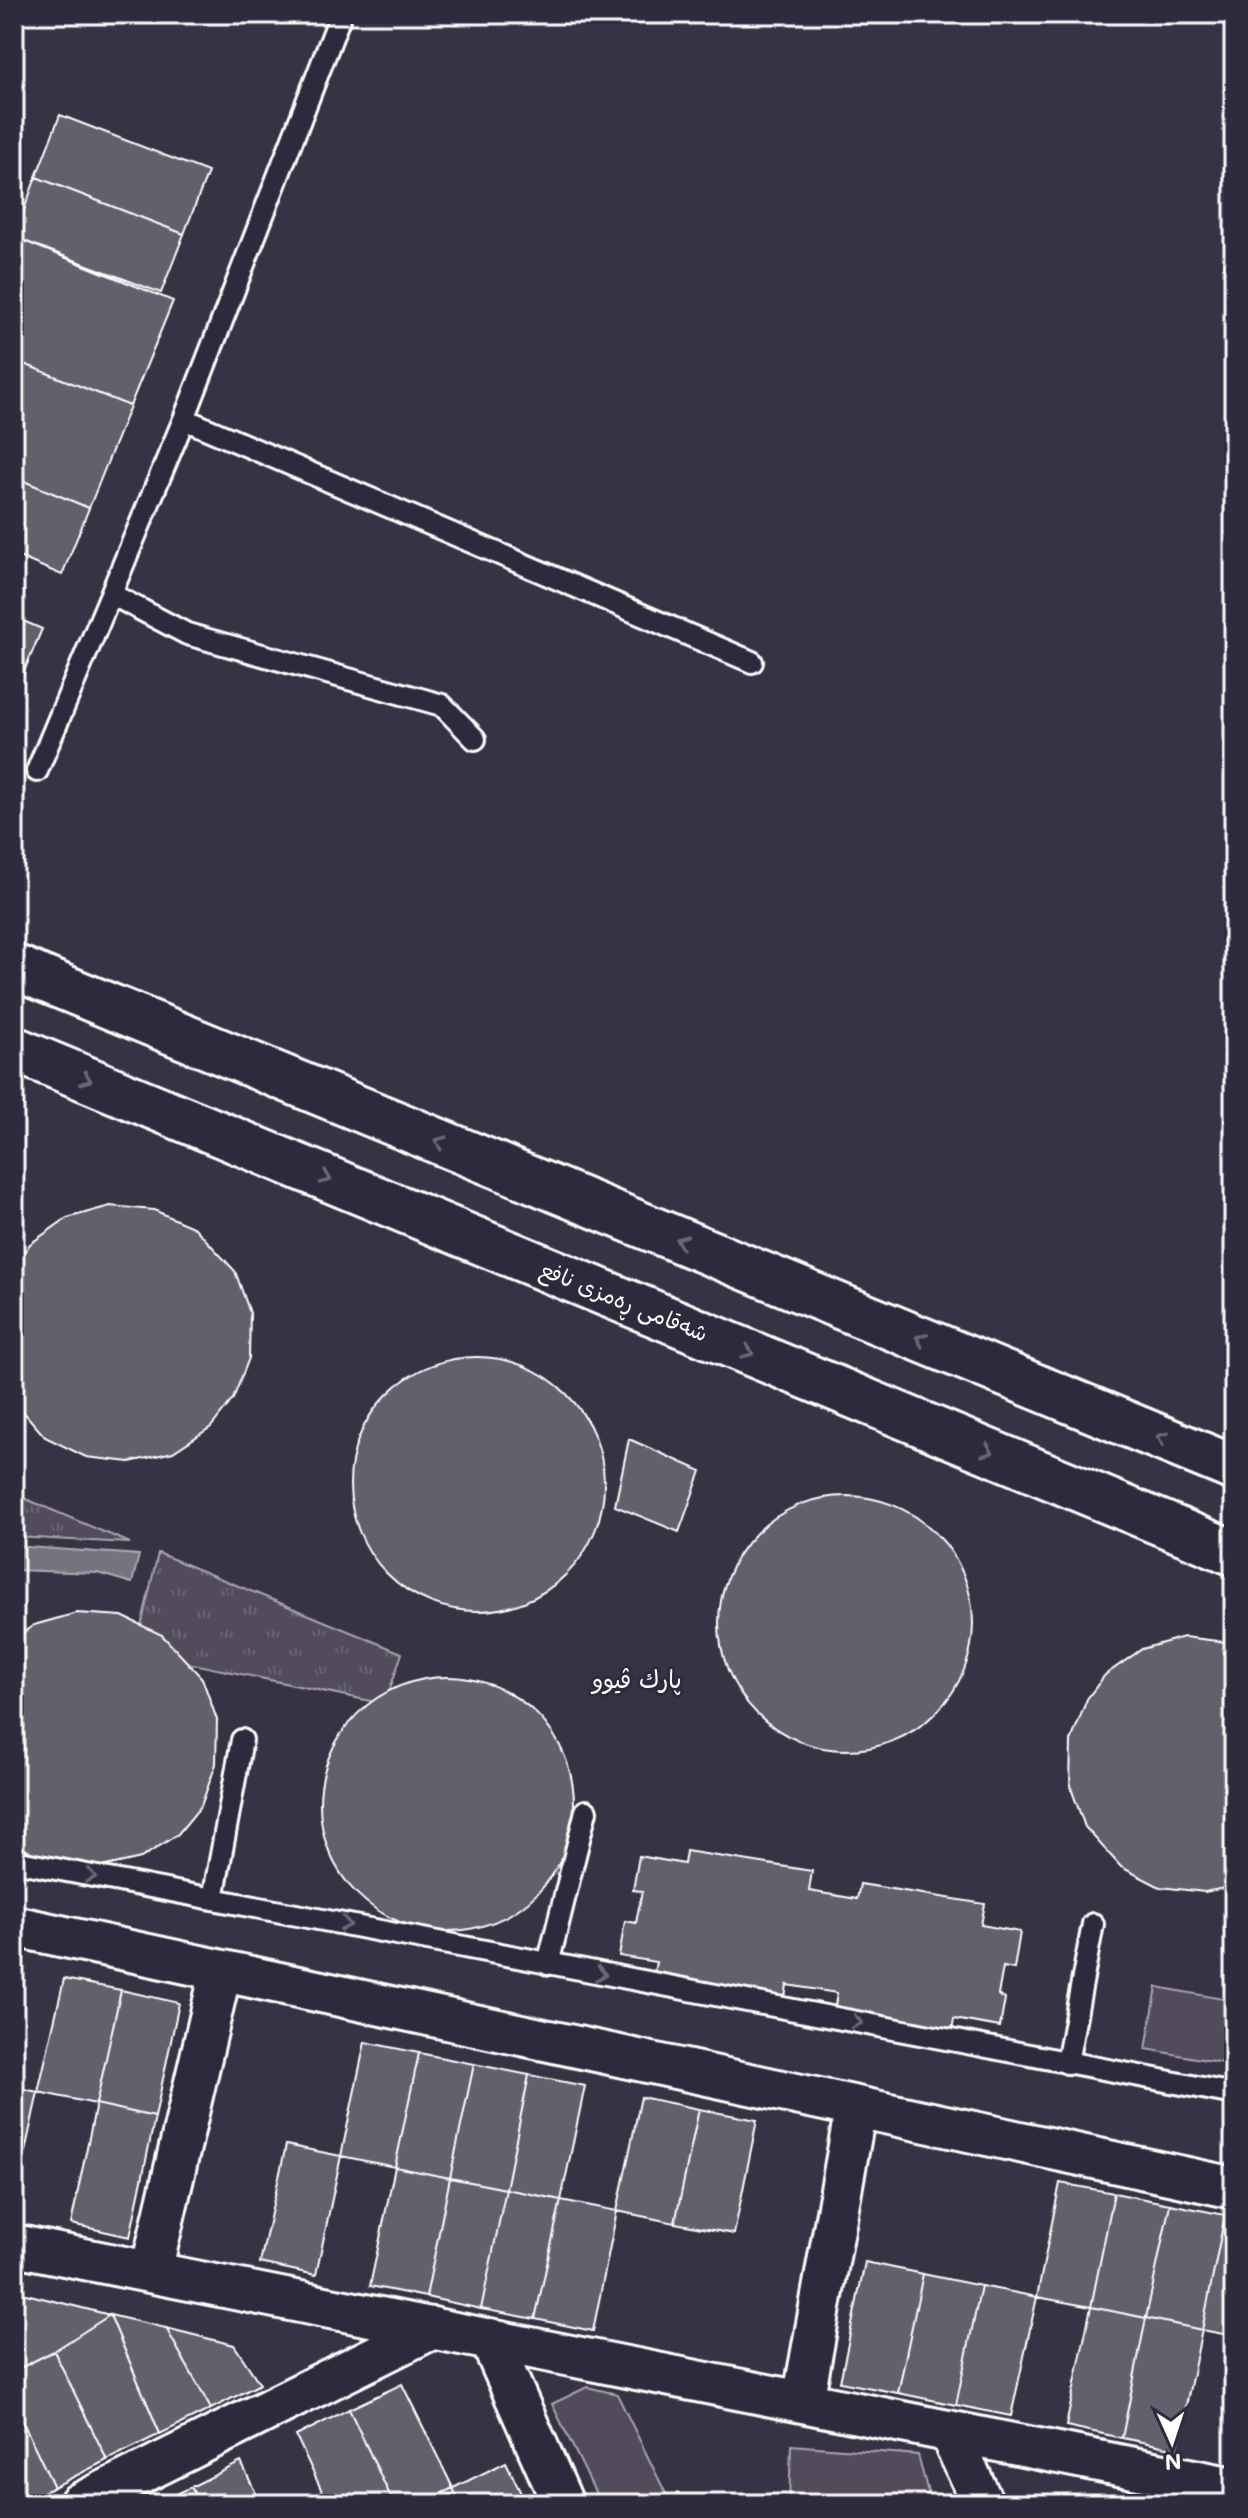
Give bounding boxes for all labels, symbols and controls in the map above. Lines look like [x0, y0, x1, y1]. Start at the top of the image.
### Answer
one-way arrow [78, 1069, 92, 1085]
one-way arrow [434, 1135, 448, 1152]
one-way arrow [318, 1168, 333, 1184]
one-way arrow [675, 1234, 689, 1250]
street label: شەقامی ڕەمزی نافع [534, 1254, 712, 1352]
one-way arrow [915, 1333, 929, 1349]
one-way arrow [740, 1342, 754, 1359]
one-way arrow [1156, 1432, 1170, 1448]
one-way arrow [980, 1442, 994, 1458]
district label: پارك ڤیوو [590, 1663, 682, 1695]
one-way arrow [84, 1866, 97, 1883]
one-way arrow [339, 1915, 353, 1932]
one-way arrow [595, 1964, 608, 1981]
one-way arrow [850, 2013, 863, 2030]
north arrow [1132, 2402, 1212, 2482]
text: N [1164, 2448, 1182, 2477]

